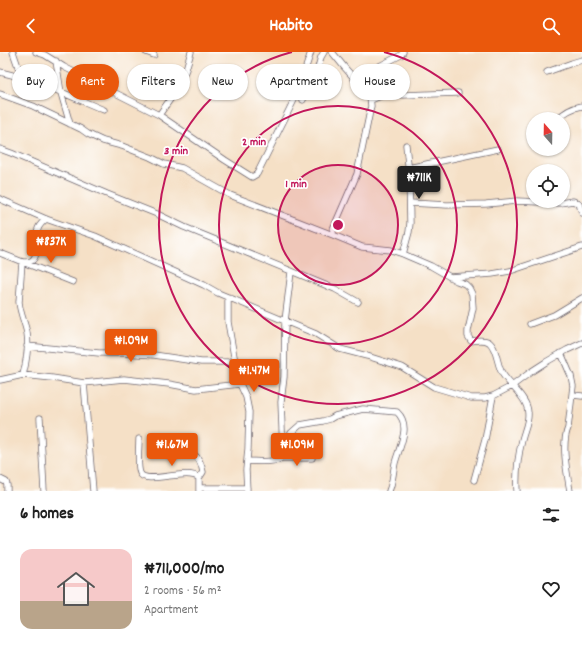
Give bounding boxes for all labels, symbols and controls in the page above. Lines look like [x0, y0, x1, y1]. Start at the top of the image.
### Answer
text: Habito [269, 14, 313, 39]
icon: back [20, 15, 42, 37]
icon: search [540, 15, 562, 37]
chip: Buy [12, 64, 58, 100]
chip: Rent [66, 64, 119, 100]
chip: Filters [127, 64, 190, 100]
chip: New [198, 64, 248, 100]
chip: Apartment [256, 64, 342, 100]
chip: House [350, 64, 410, 100]
north arrow [526, 112, 570, 156]
map controls [526, 112, 570, 208]
text: 2 min [242, 134, 266, 151]
text: 3 min [164, 143, 188, 160]
button: locate [526, 164, 570, 208]
pin: ₦711K [391, 166, 447, 200]
text: ₦711K [406, 169, 432, 188]
text: 1 min [285, 176, 307, 193]
centre of rings [331, 218, 345, 232]
pin: ₦837K [23, 230, 79, 264]
text: ₦837K [36, 233, 66, 252]
pin: ₦1.09M [98, 329, 164, 363]
text: ₦1.09M [114, 332, 148, 351]
pin: ₦1.47M [221, 359, 287, 393]
text: ₦1.47M [238, 362, 270, 381]
pin: ₦1.67M [139, 433, 205, 467]
pin: ₦1.09M [264, 433, 330, 467]
text: ₦1.67M [156, 436, 188, 455]
text: ₦1.09M [280, 436, 314, 455]
text: 6 homes [20, 503, 74, 527]
icon: filters [540, 504, 562, 526]
text: ₦711,000/mo [144, 558, 224, 582]
icon: home [52, 565, 100, 613]
icon: heart [540, 578, 562, 600]
text: 2 rooms · 56 m² [144, 582, 221, 601]
text: Apartment [144, 601, 198, 620]

